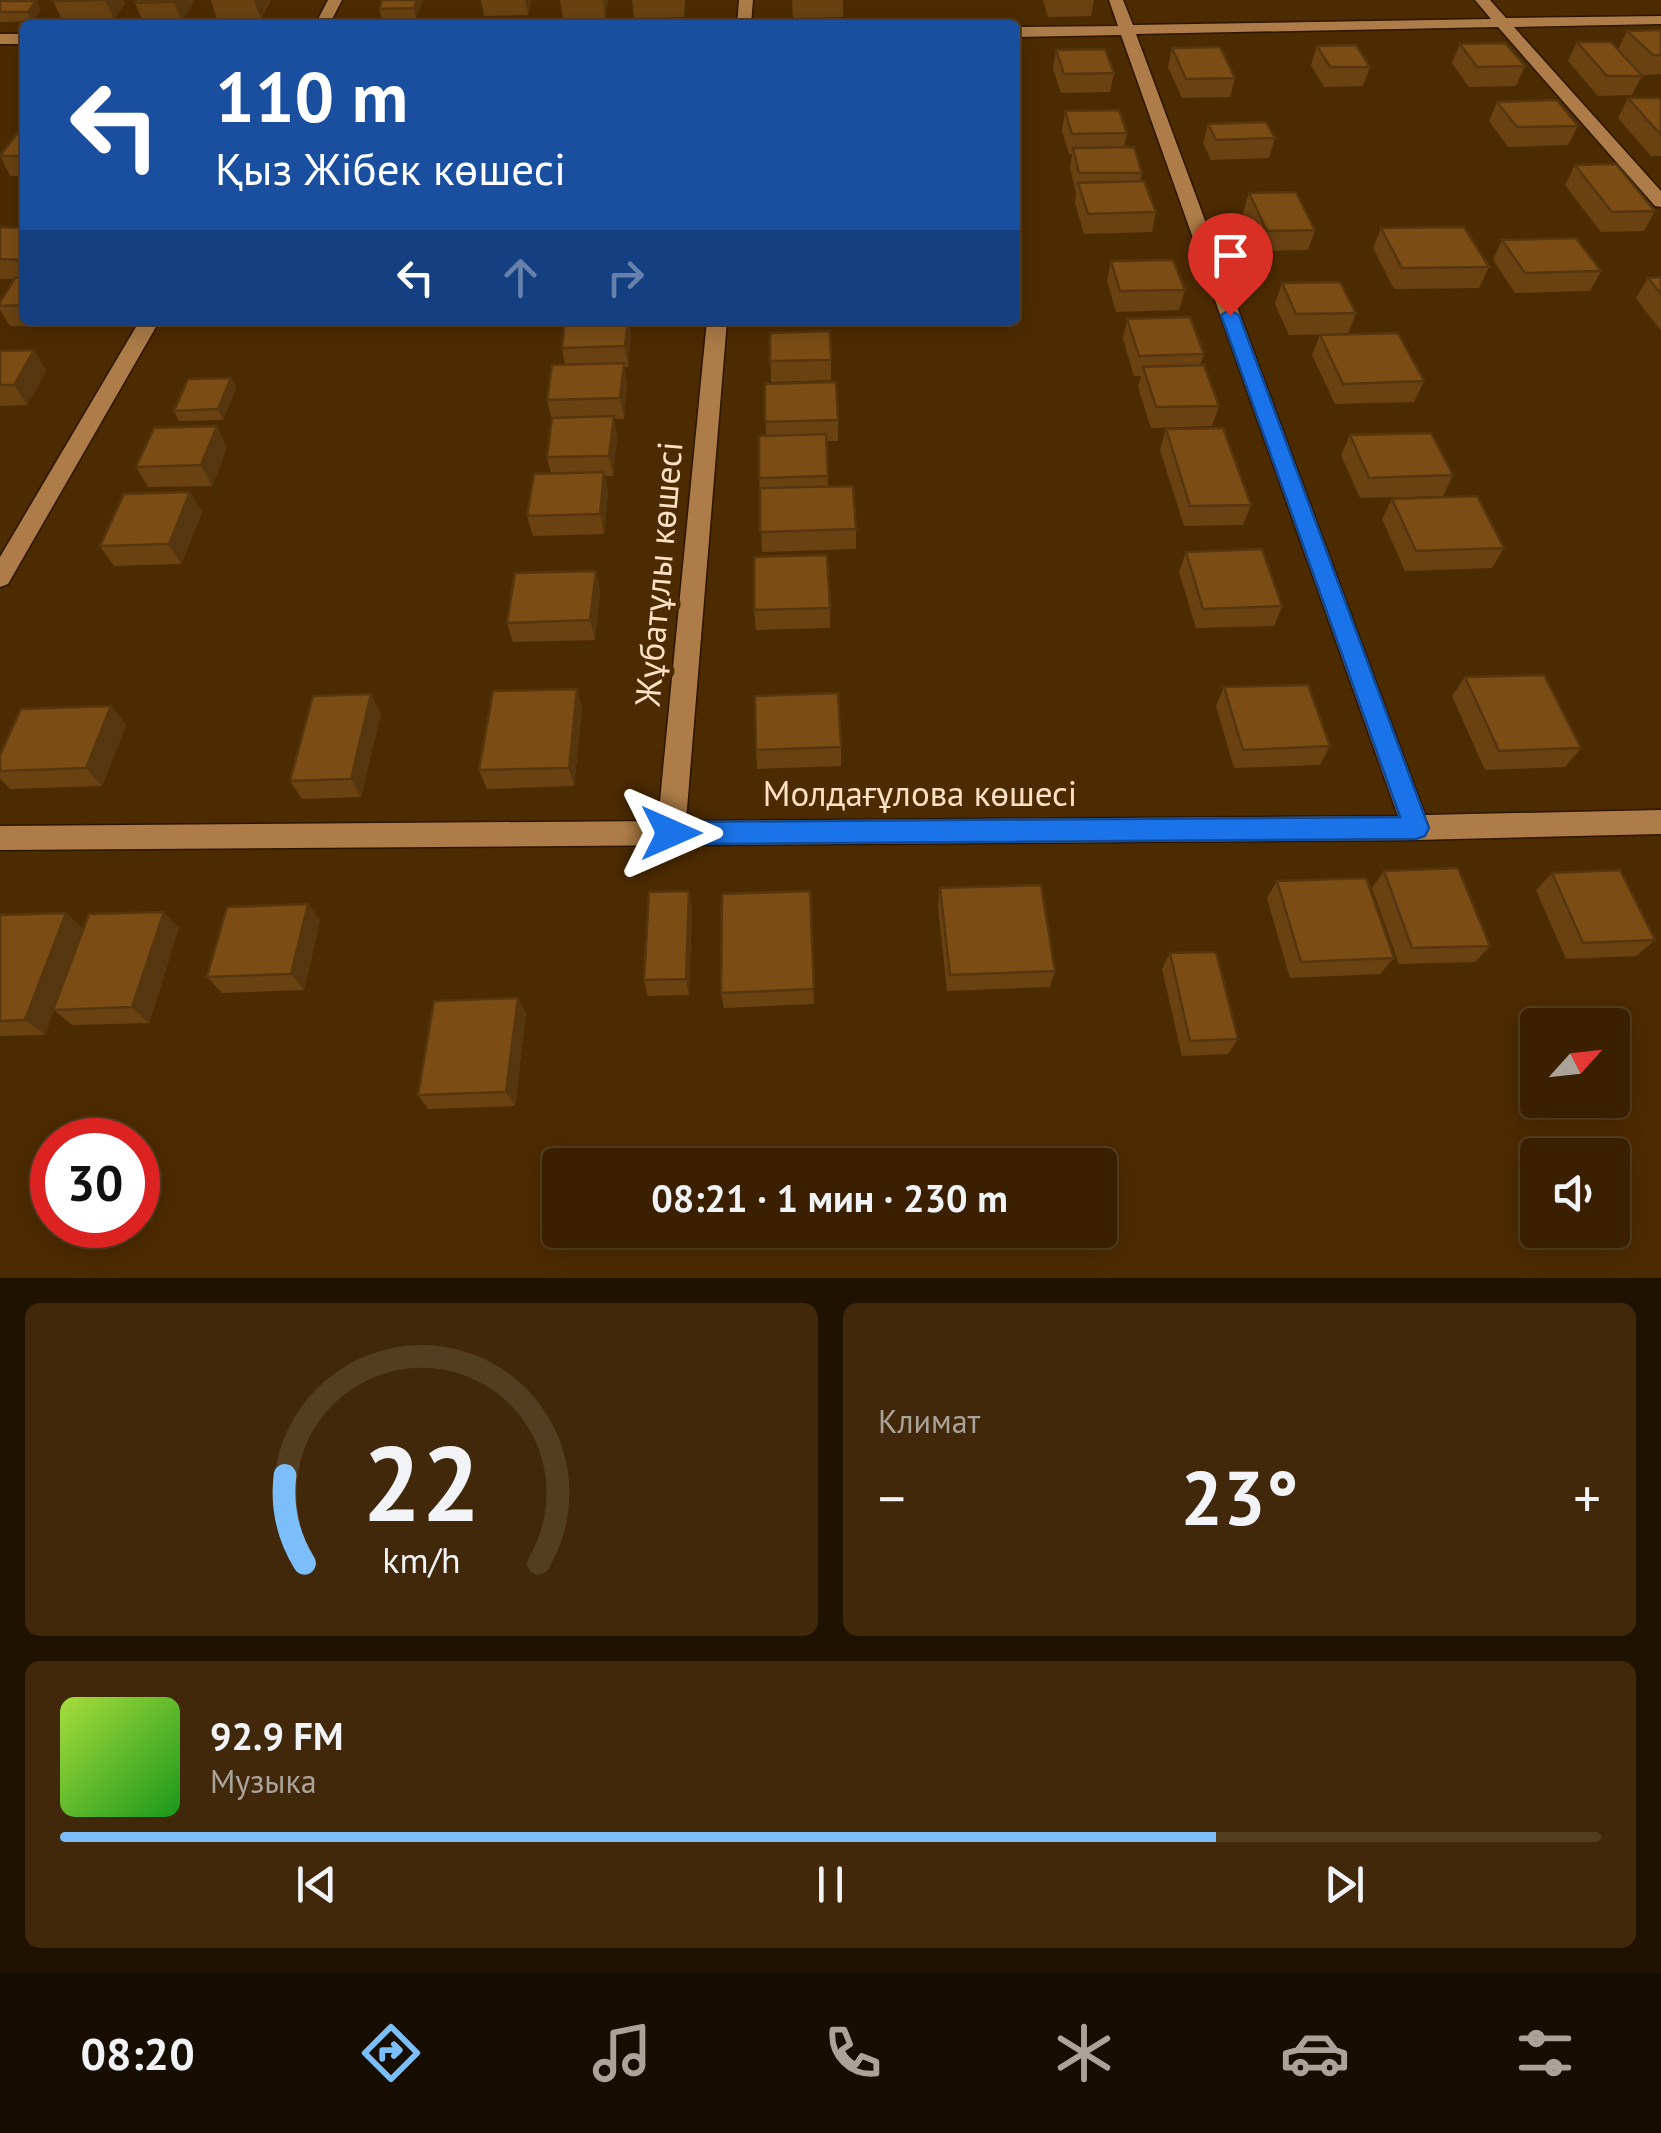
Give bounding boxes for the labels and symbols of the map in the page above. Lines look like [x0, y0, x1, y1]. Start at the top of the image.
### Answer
pin [1188, 213, 1273, 316]
street label: Жұбатұлы көшесі [623, 440, 692, 709]
street label: Молдағұлова көшесі [763, 770, 1077, 816]
position arrow [619, 781, 723, 885]
north arrow [1520, 1008, 1630, 1118]
speed limit sign: 30 [30, 1118, 160, 1248]

